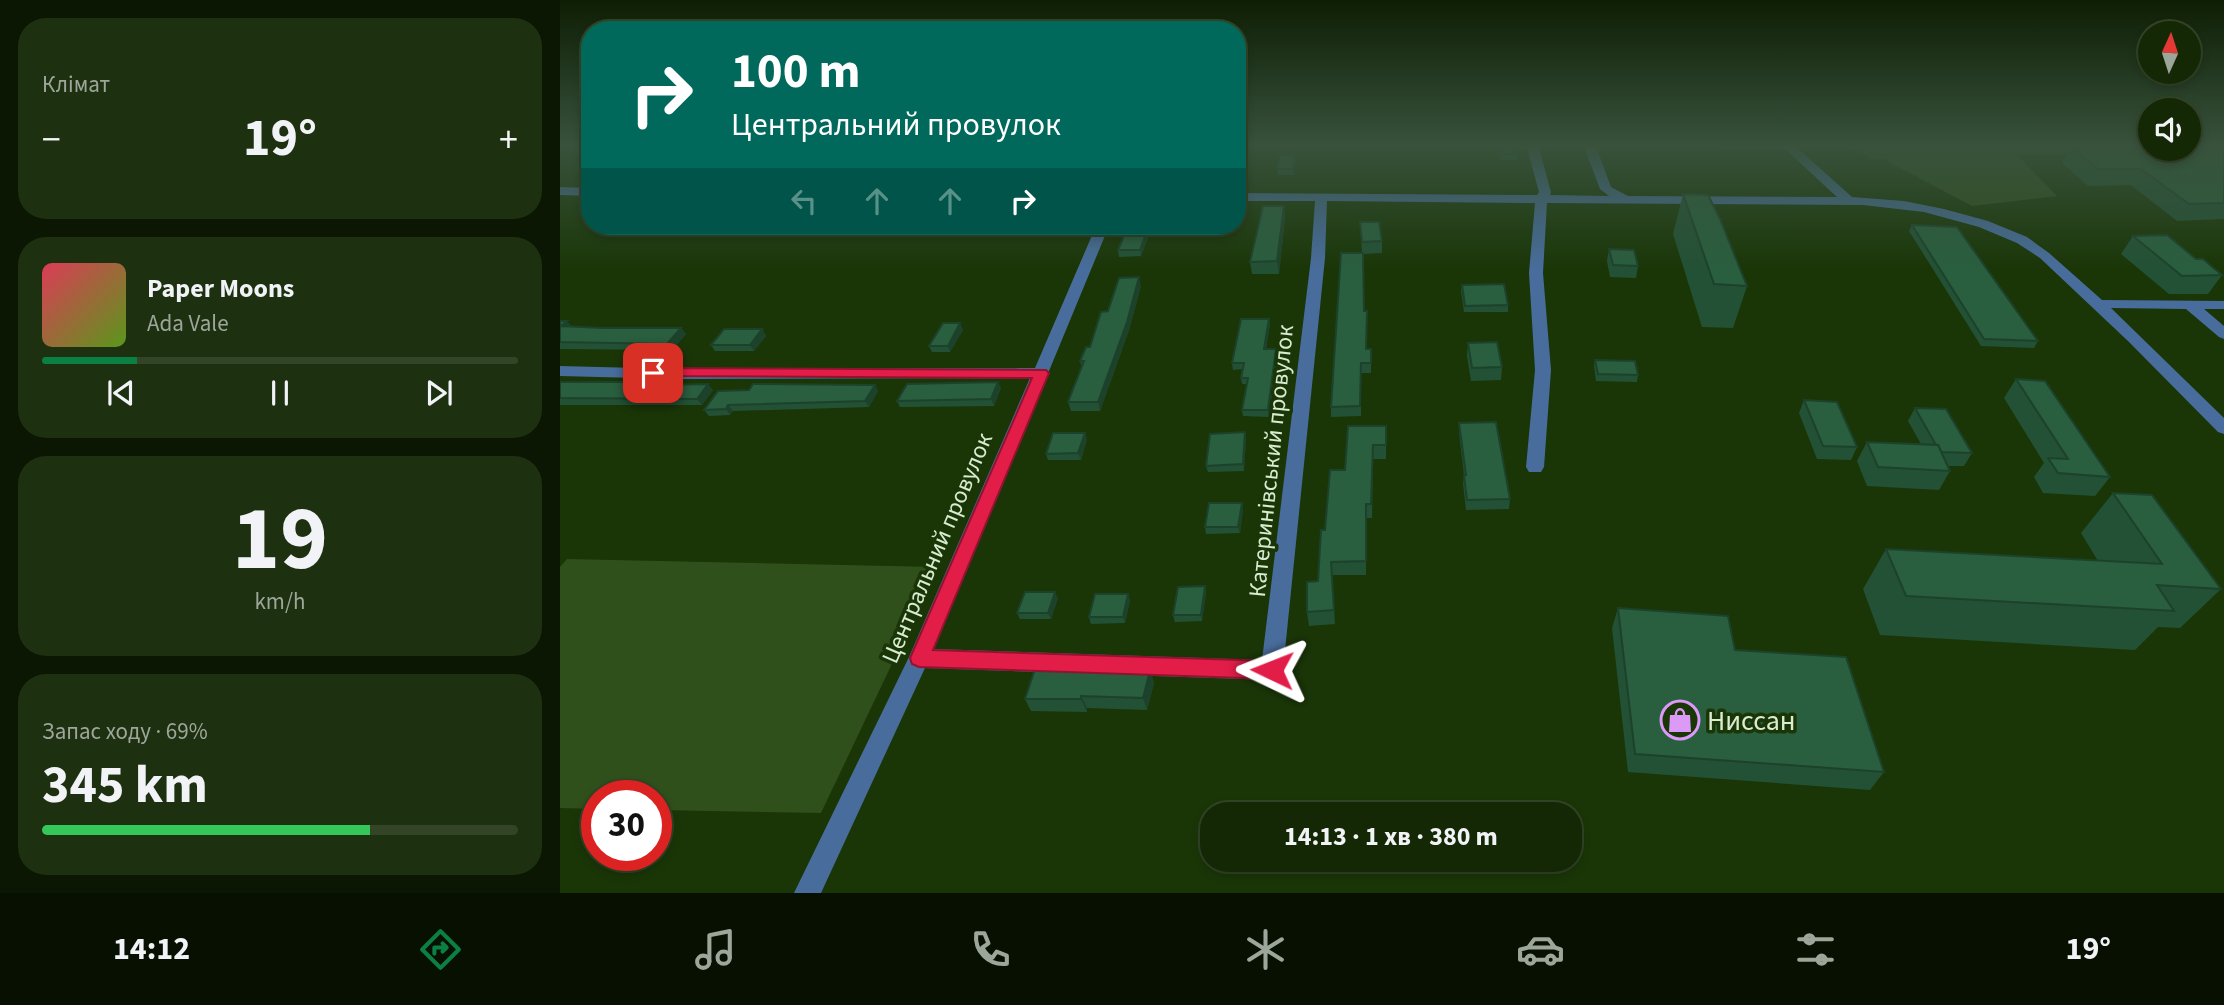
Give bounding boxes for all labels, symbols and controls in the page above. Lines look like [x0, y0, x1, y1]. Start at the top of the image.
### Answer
north arrow [2138, 21, 2202, 84]
map controls [2138, 21, 2201, 161]
text: 100 m [731, 37, 860, 107]
icon: right [616, 49, 707, 140]
text: Клімат [42, 68, 110, 101]
button: sound [2138, 98, 2201, 161]
text: 19° [243, 102, 317, 176]
text: Центральний провулок [731, 102, 1061, 148]
text: − [42, 113, 61, 167]
text: + [499, 113, 518, 167]
icon: left [785, 182, 823, 220]
icon: ahead [858, 182, 896, 220]
icon: ahead [931, 182, 969, 220]
icon: right [1004, 182, 1042, 220]
text: Paper Moons [147, 270, 294, 307]
text: Ada Vale [147, 307, 229, 340]
street label: Катеринівський провулок [1240, 323, 1303, 599]
pin [623, 343, 683, 403]
icon: arrive [634, 354, 672, 392]
icon: previous [102, 374, 140, 412]
icon: pause [261, 374, 299, 412]
icon: next [420, 374, 458, 412]
street label: Центральний провулок [873, 427, 1002, 669]
text: 19 [232, 475, 328, 604]
text: km/h [254, 585, 306, 618]
position arrow [1235, 633, 1309, 707]
shop icon: Ниссан [1659, 699, 1701, 741]
place label: Ниссан [1707, 701, 1796, 741]
text: Запас ходу · 69% [42, 715, 208, 748]
text: 345 km [42, 749, 208, 823]
speed limit sign: 30 [581, 780, 672, 871]
text: 14:13 · 1 хв · 380 m [1284, 818, 1498, 855]
icon: directions [416, 925, 465, 974]
icon: music [691, 925, 740, 974]
icon: phone [966, 925, 1015, 974]
icon: climate [1241, 925, 1290, 974]
icon: car [1516, 925, 1565, 974]
icon: filters [1791, 925, 1840, 974]
text: 14:12 [113, 926, 190, 972]
text: 19° [2065, 926, 2111, 972]

